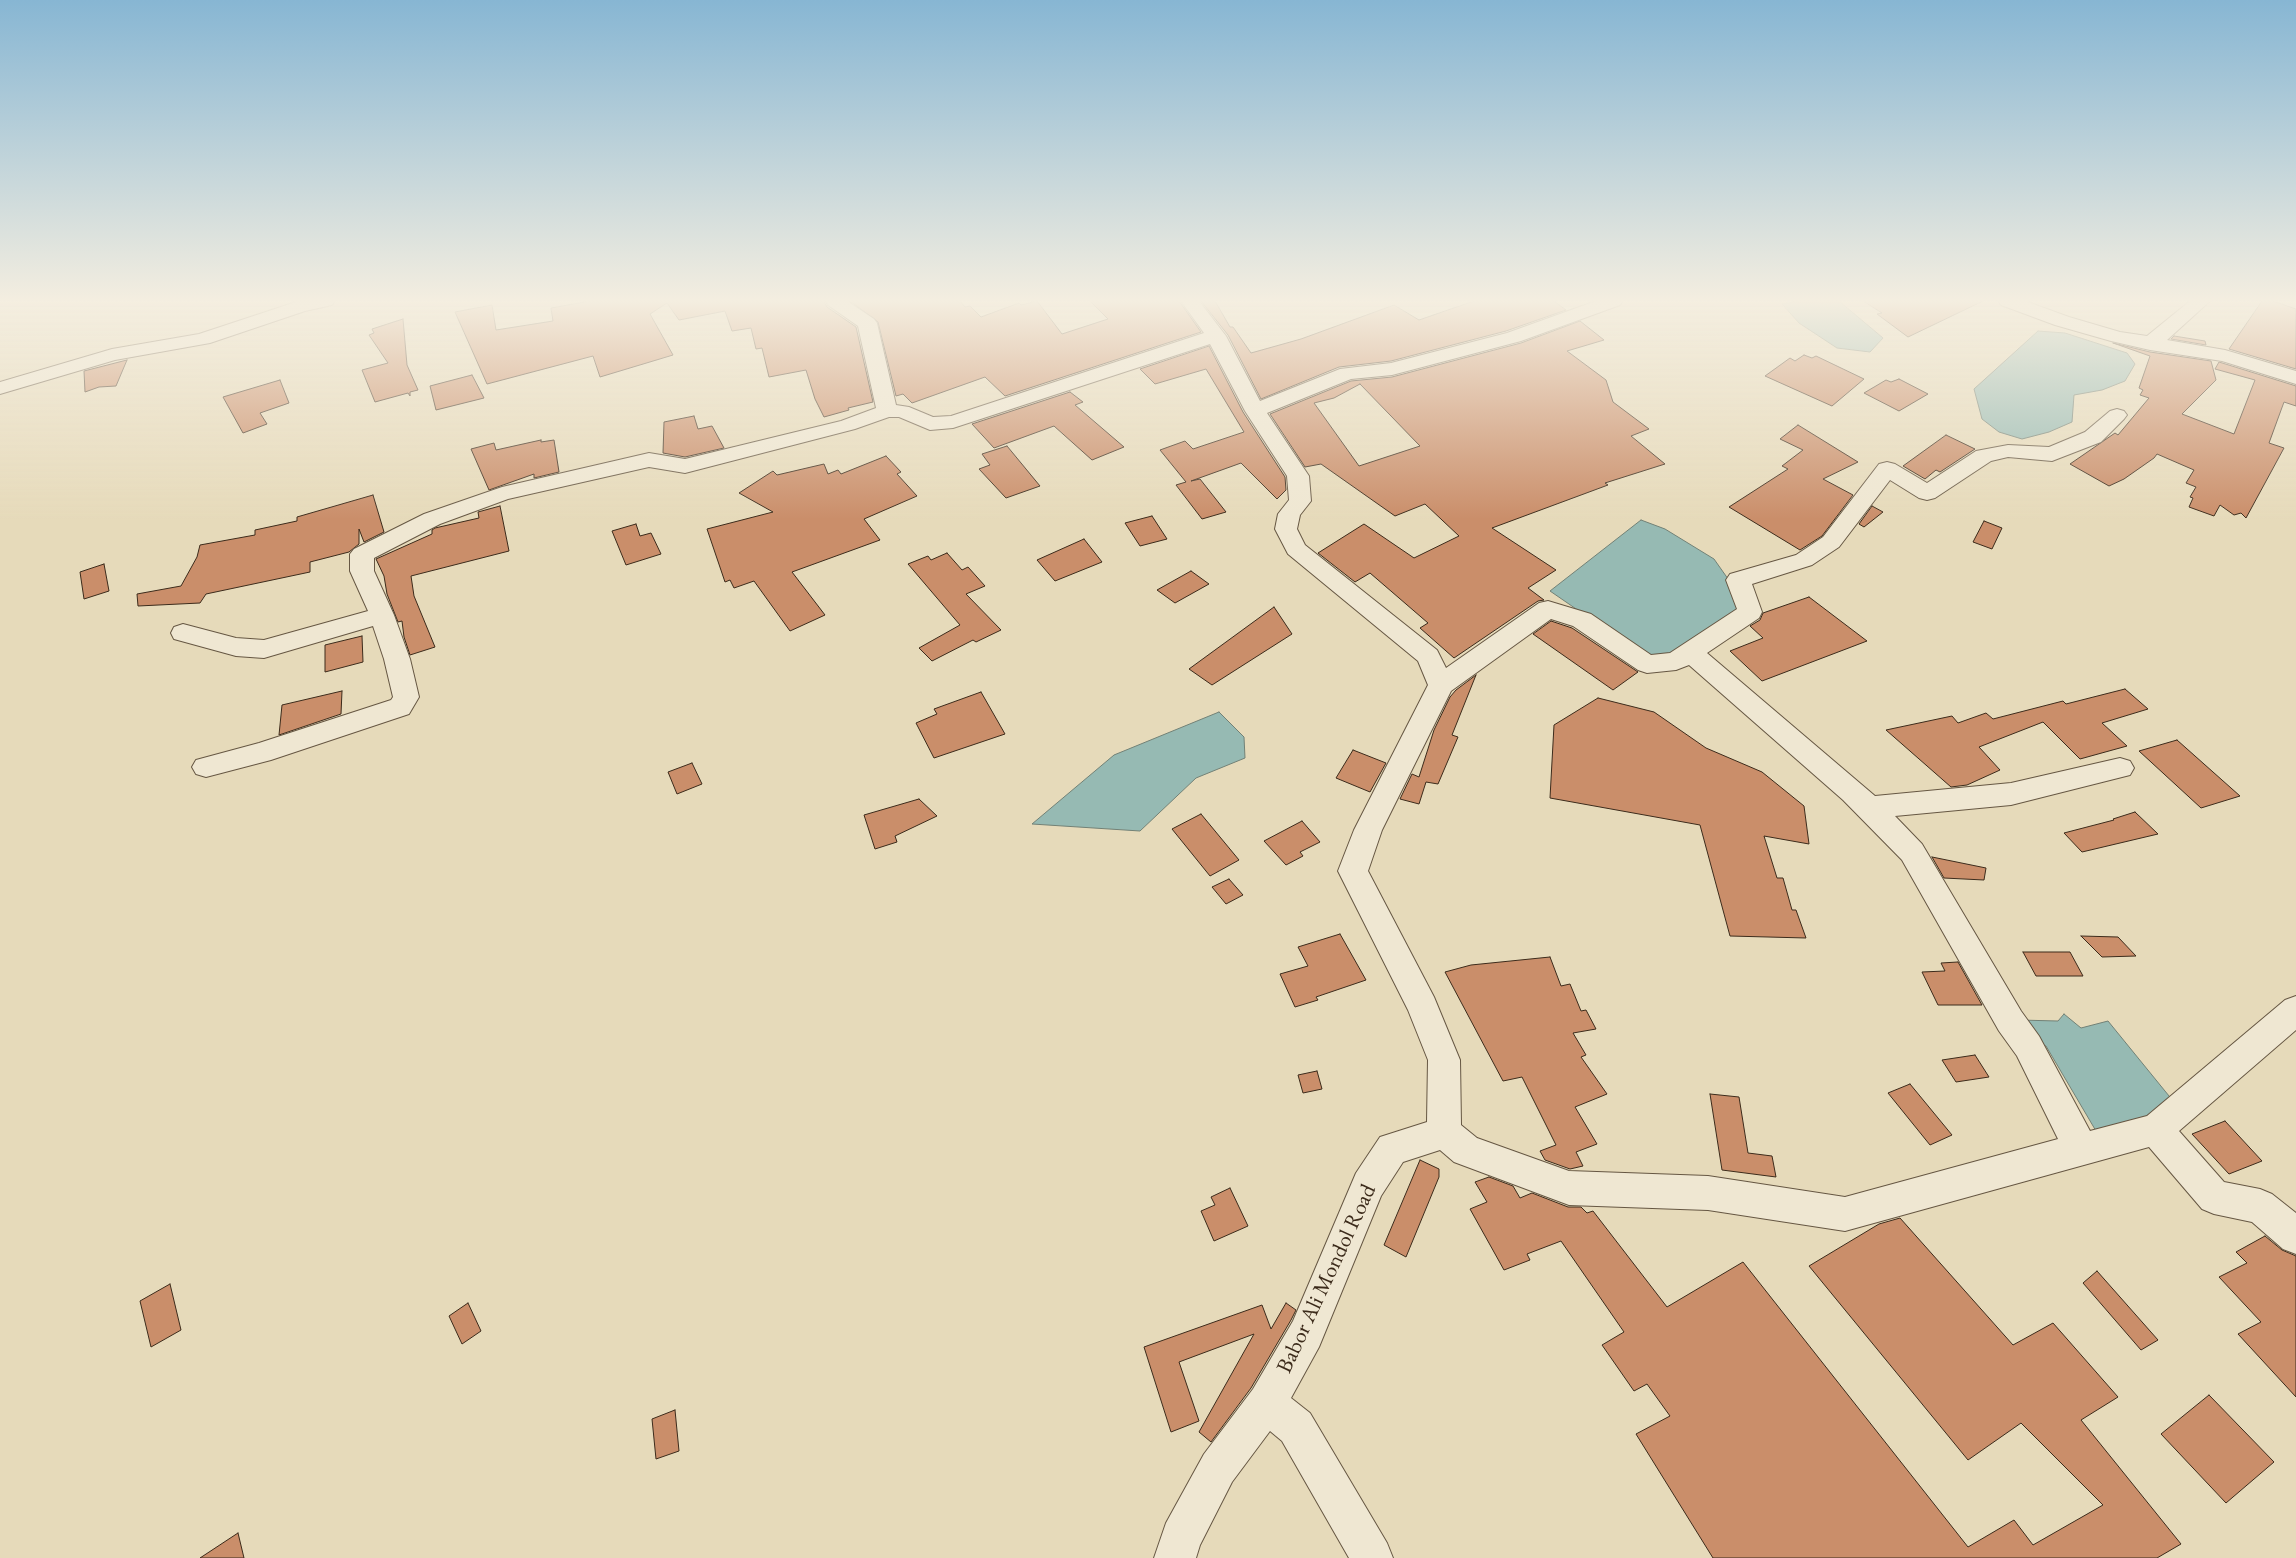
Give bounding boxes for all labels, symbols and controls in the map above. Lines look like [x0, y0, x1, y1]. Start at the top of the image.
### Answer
street label: Babor Ali Mondol Road [1272, 1180, 1382, 1378]

